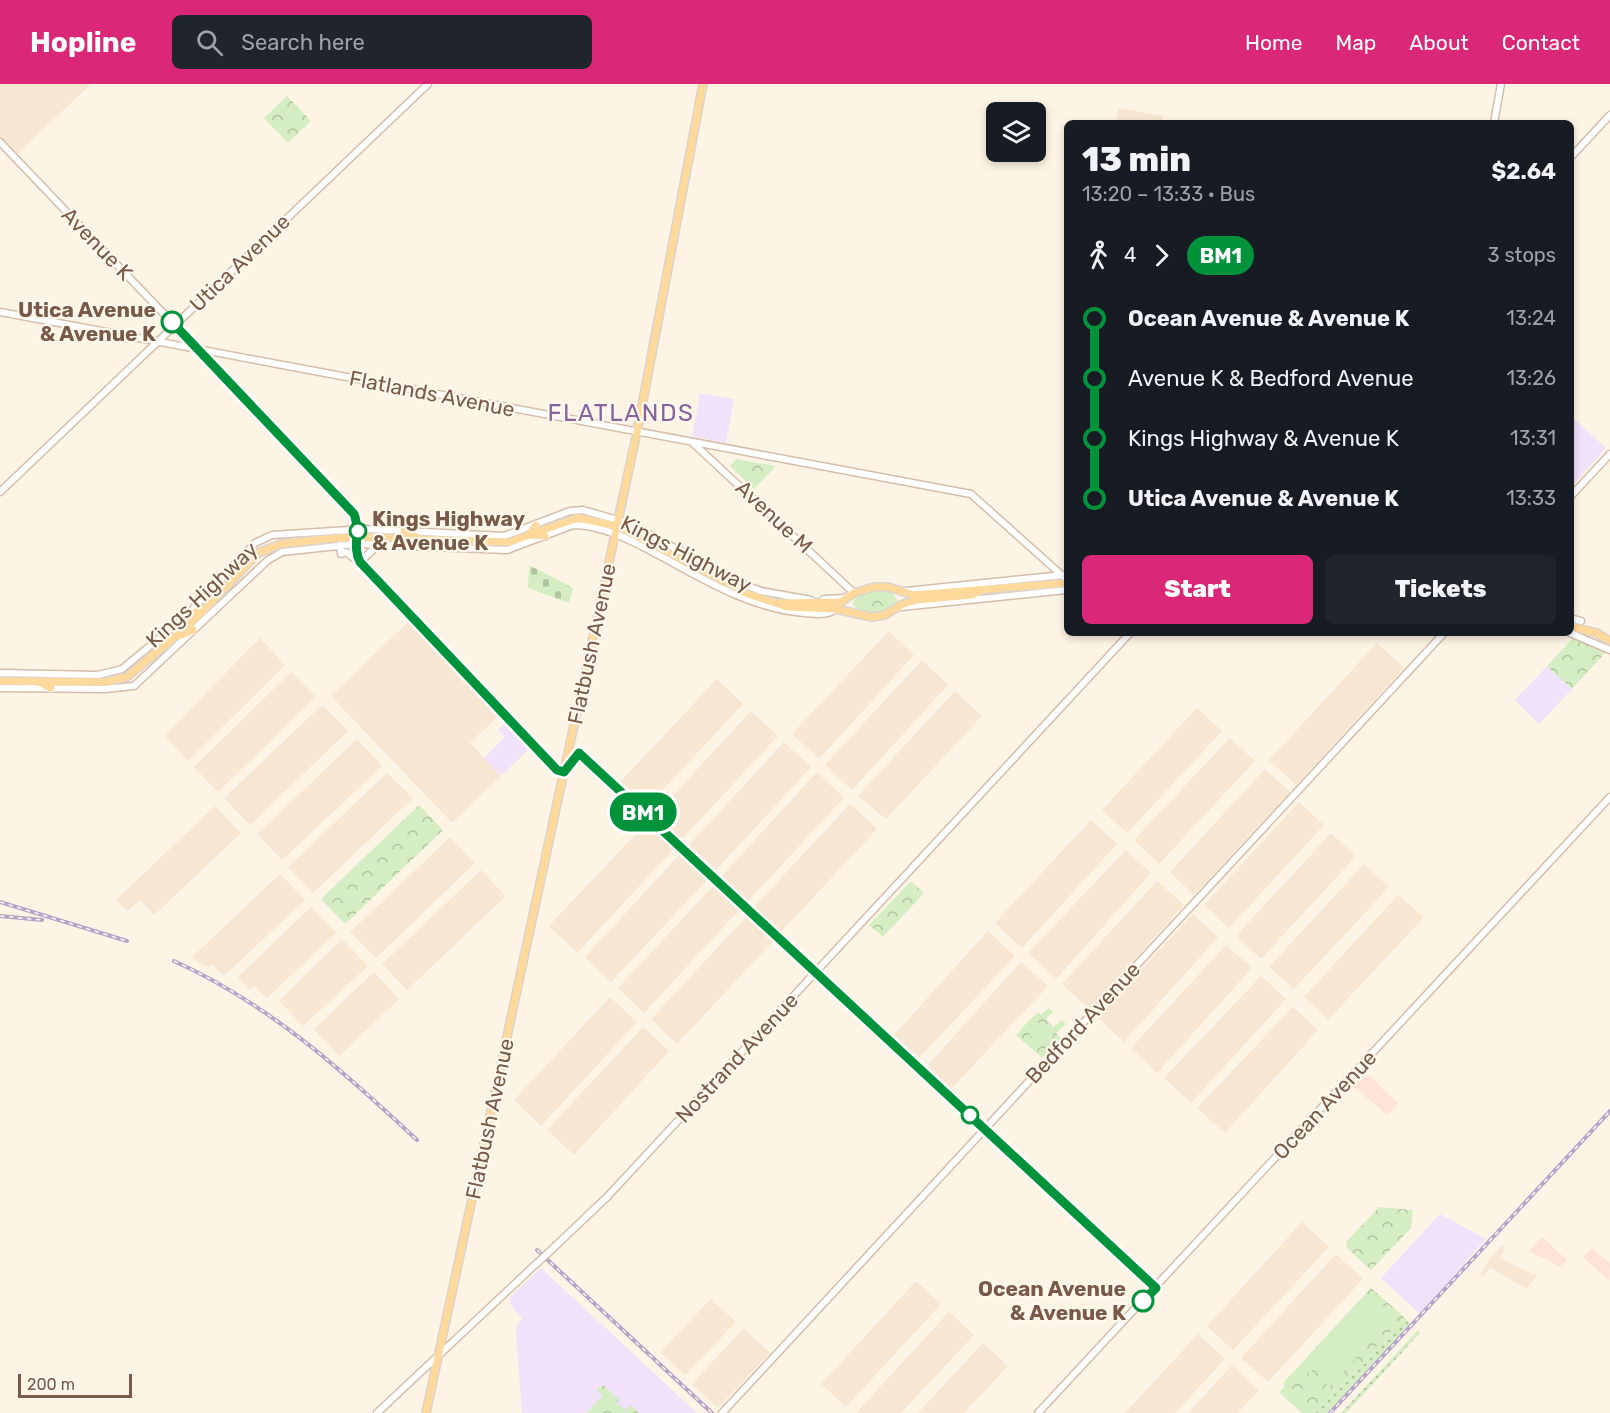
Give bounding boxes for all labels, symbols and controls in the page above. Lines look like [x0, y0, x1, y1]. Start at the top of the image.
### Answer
search box [172, 15, 592, 69]
text: Hopline [30, 26, 136, 59]
icon: search [193, 26, 226, 59]
text: Search here [241, 29, 365, 56]
text: Home [1245, 30, 1302, 55]
text: Map [1335, 30, 1376, 55]
text: About [1409, 30, 1469, 55]
text: Contact [1502, 30, 1580, 55]
map controls [986, 102, 1046, 162]
button: layers [986, 102, 1046, 162]
text: 13 min [1082, 140, 1191, 179]
text: $2.64 [1492, 158, 1556, 185]
text: 13:20 – 13:33 · Bus [1082, 182, 1255, 206]
street label: Avenue K [57, 202, 138, 285]
street label: Utica Avenue [184, 209, 295, 317]
icon: walk [1082, 239, 1115, 272]
icon: forward [1145, 239, 1178, 272]
text: 4 [1124, 243, 1136, 267]
text: BM1 [1199, 243, 1242, 268]
text: 3 stops [1487, 243, 1556, 267]
place label: Utica Avenue & Avenue K [18, 297, 156, 346]
text: Ocean Avenue & Avenue K [1128, 305, 1409, 332]
text: 13:24 [1506, 306, 1556, 330]
marker: Utica Avenue & Avenue K [161, 311, 183, 333]
street label: Flatlands Avenue [347, 365, 517, 422]
text: Avenue K & Bedford Avenue [1128, 365, 1414, 392]
text: 13:26 [1507, 366, 1556, 390]
district label: FLATLANDS [548, 399, 694, 427]
text: Kings Highway & Avenue K [1128, 425, 1399, 452]
text: 13:31 [1510, 426, 1556, 450]
street label: Avenue M [731, 475, 818, 558]
text: Utica Avenue & Avenue K [1128, 485, 1399, 512]
text: 13:33 [1506, 486, 1556, 510]
place label: Kings Highway & Avenue K [372, 506, 526, 555]
street label: Kings Highway [617, 510, 756, 597]
marker: Kings Highway & Avenue K [349, 522, 367, 540]
street label: Kings Highway [141, 536, 263, 653]
button: Start [1082, 555, 1313, 624]
button: Tickets [1325, 555, 1556, 624]
street label: Flatbush Avenue [562, 561, 621, 727]
line badge: BM1 [608, 792, 678, 832]
text: BM1 [622, 800, 664, 825]
street label: Bedford Avenue [1020, 957, 1145, 1088]
street label: Nostrand Avenue [670, 988, 803, 1128]
street label: Flatbush Avenue [460, 1036, 519, 1202]
street label: Ocean Avenue [1268, 1045, 1382, 1164]
unlabelled marker [961, 1106, 979, 1124]
place label: Ocean Avenue & Avenue K [978, 1276, 1126, 1325]
marker: Ocean Avenue & Avenue K [1132, 1290, 1154, 1312]
scale bar [18, 1371, 132, 1398]
text: 200 m [27, 1375, 75, 1394]

